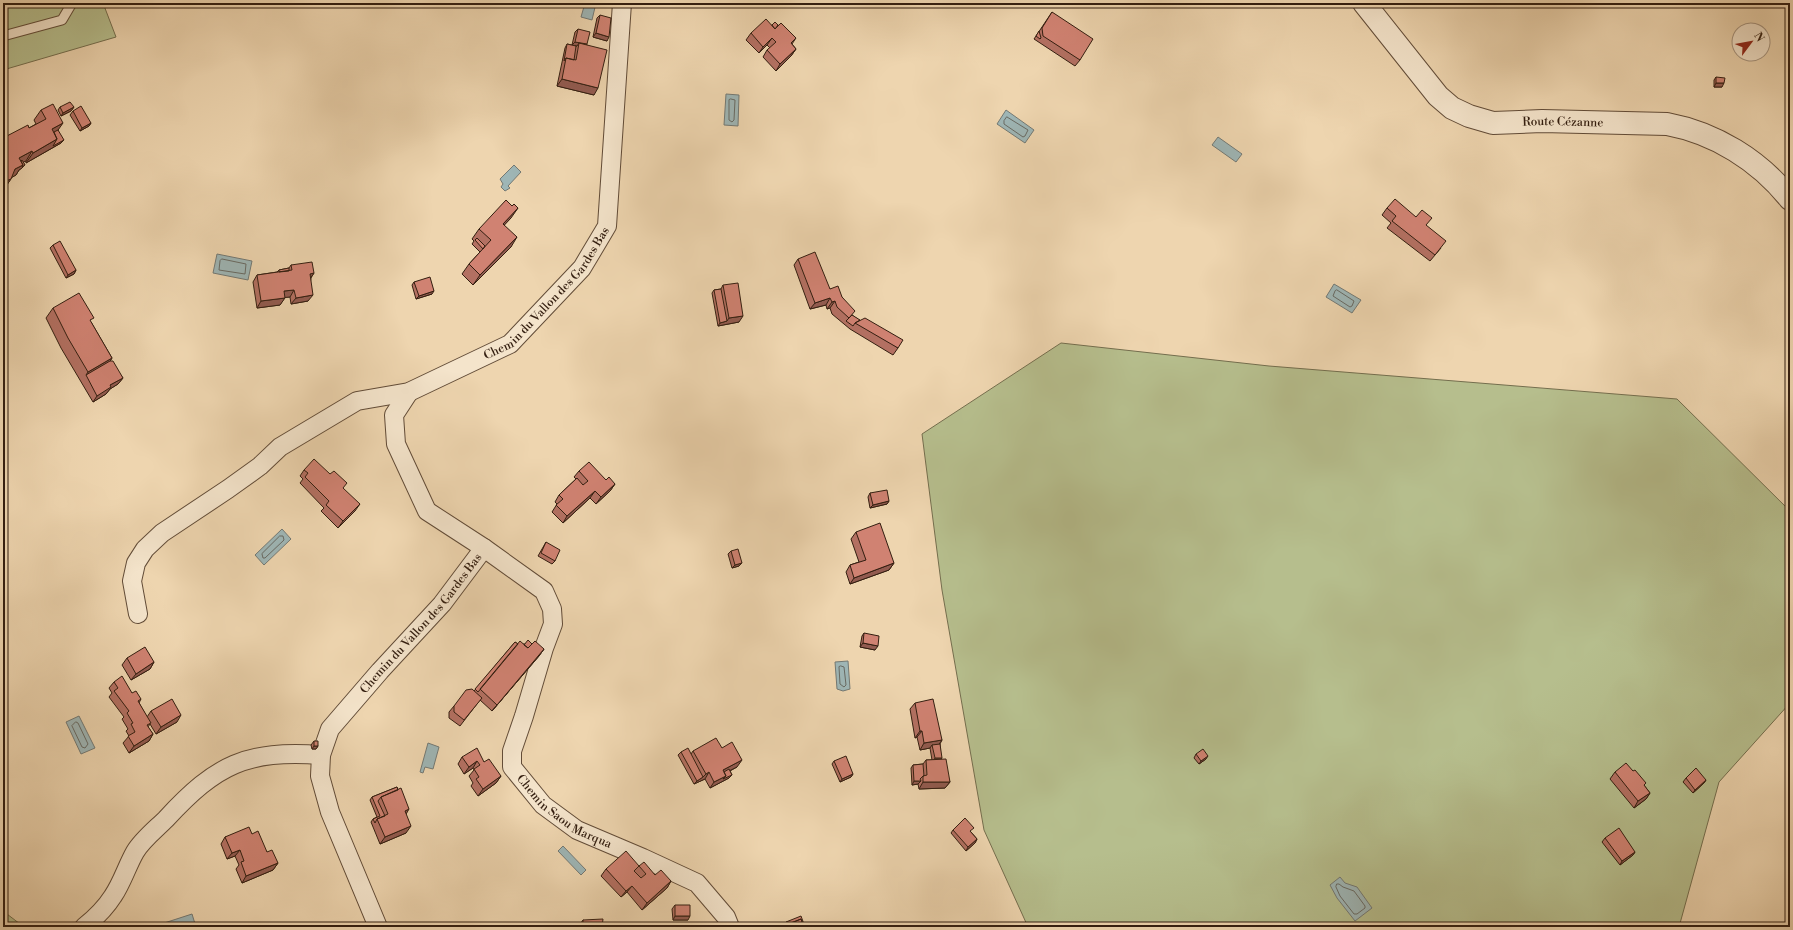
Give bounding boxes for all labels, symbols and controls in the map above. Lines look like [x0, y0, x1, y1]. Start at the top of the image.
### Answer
north arrow [1731, 22, 1771, 62]
text: N [1750, 30, 1767, 45]
street label: Route Cézanne [1522, 113, 1604, 130]
street label: Chemin du Vallon des Gardes Bas [481, 224, 612, 363]
street label: Chemin du Vallon des Gardes Bas [357, 550, 485, 696]
street label: Chemin Saou Marqua [513, 771, 615, 852]

